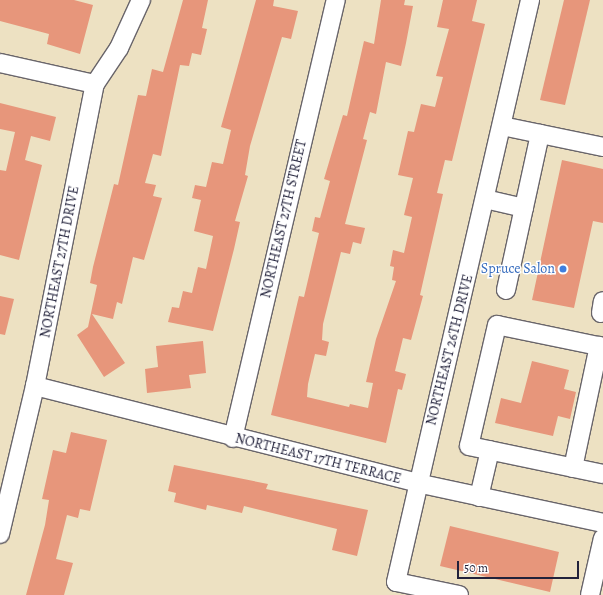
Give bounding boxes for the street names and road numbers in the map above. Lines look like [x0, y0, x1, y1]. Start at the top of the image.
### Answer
street label: NORTHEAST 27TH STREET [258, 138, 310, 300]
street label: NORTHEAST 27TH DRIVE [37, 185, 83, 339]
street label: NORTHEAST 26TH DRIVE [423, 273, 477, 427]
street label: NORTHEAST 17TH TERRACE [233, 430, 403, 488]

